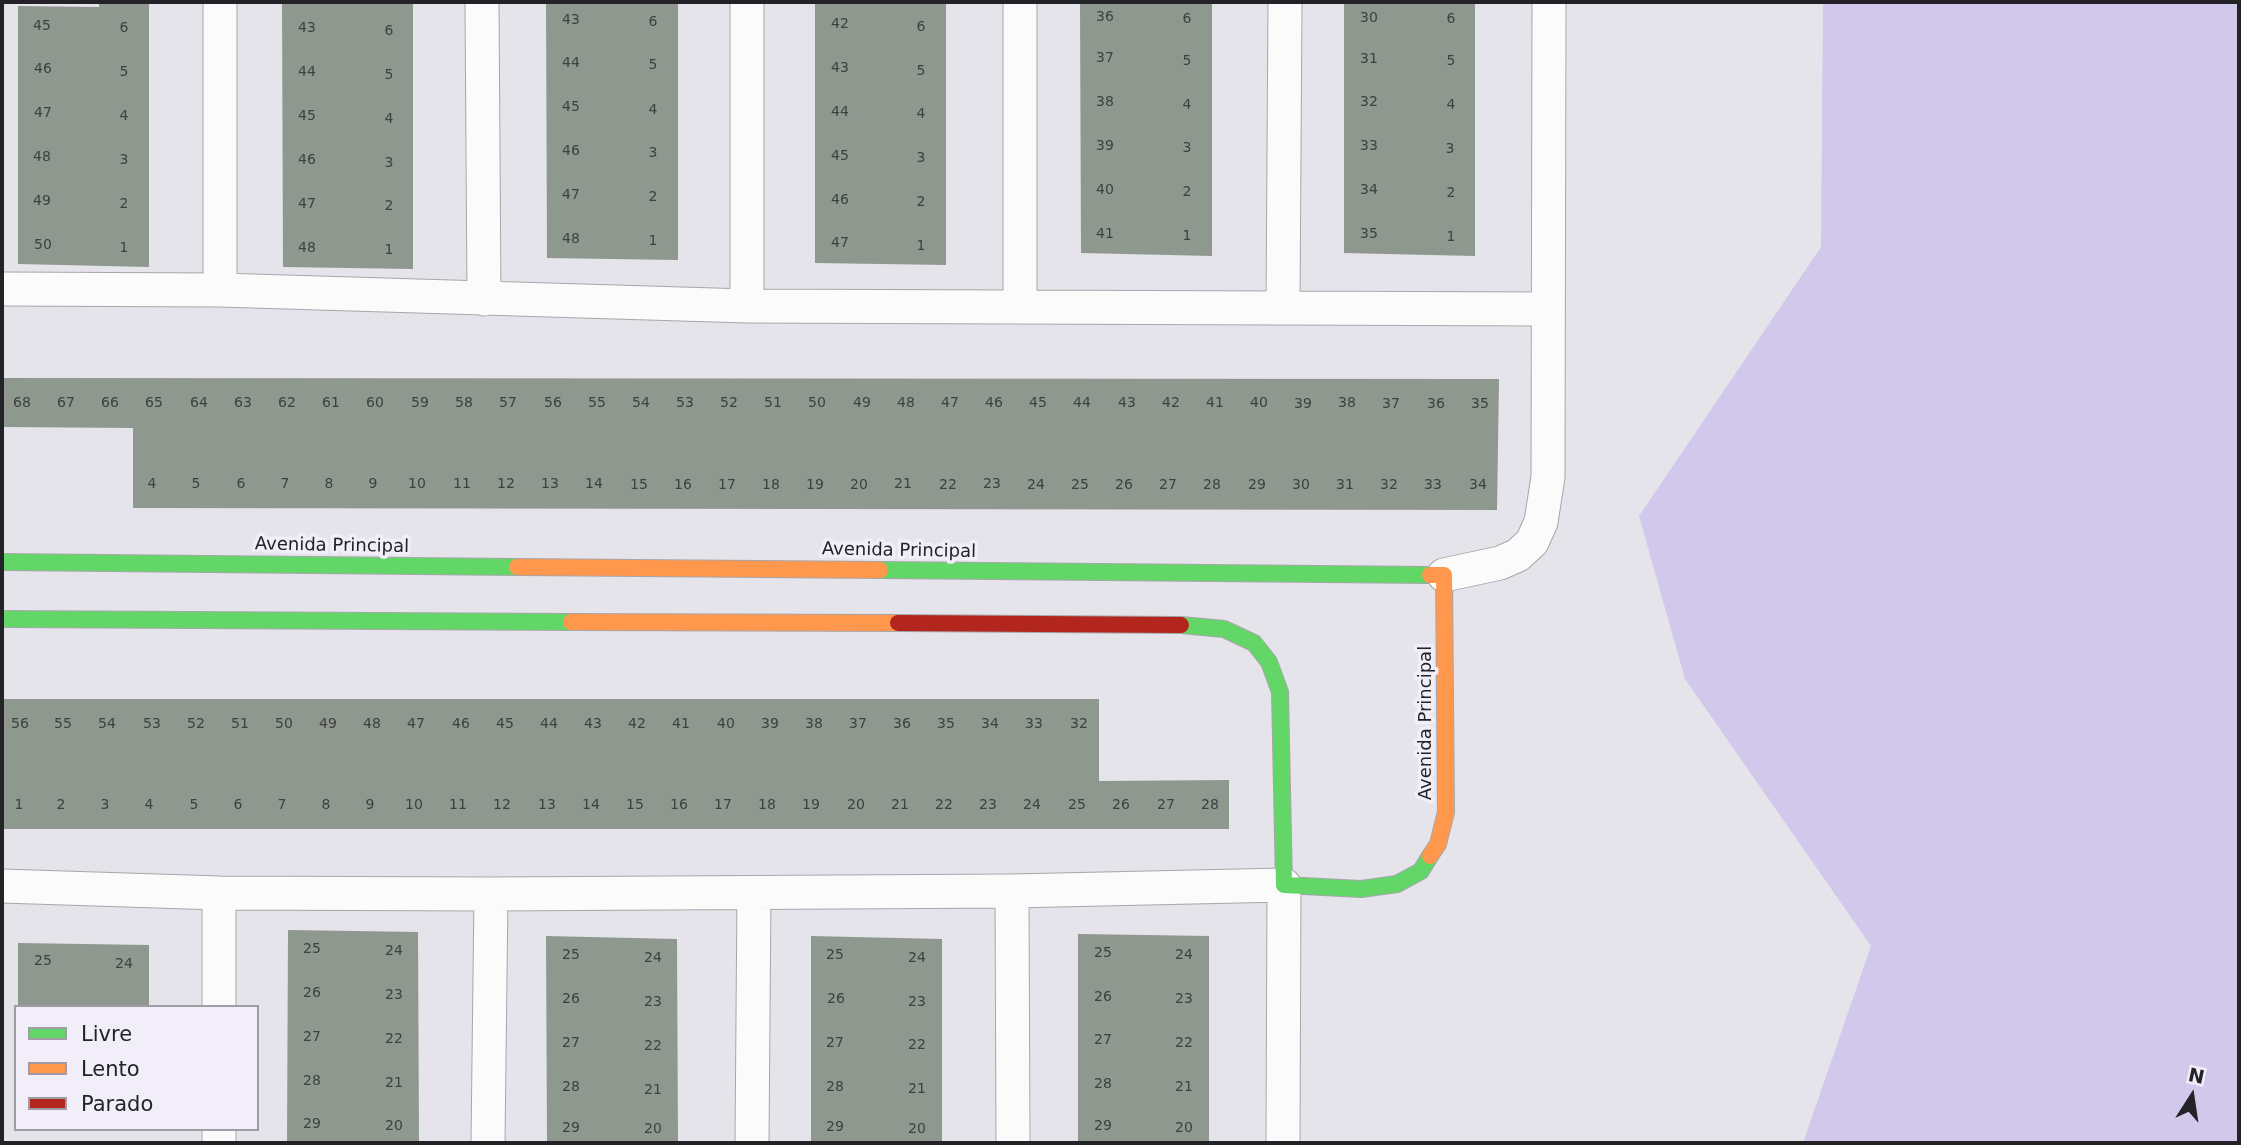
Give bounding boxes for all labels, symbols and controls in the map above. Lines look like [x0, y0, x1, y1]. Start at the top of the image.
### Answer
house number: 36 [1096, 9, 1114, 25]
house number: 30 [1360, 10, 1378, 26]
house number: 6 [1183, 11, 1191, 27]
house number: 6 [1447, 11, 1455, 27]
house number: 43 [562, 12, 580, 28]
house number: 6 [649, 14, 657, 30]
house number: 42 [831, 16, 849, 32]
house number: 45 [33, 18, 51, 34]
house number: 6 [917, 19, 925, 35]
house number: 6 [120, 20, 128, 36]
house number: 43 [298, 20, 316, 36]
house number: 6 [385, 23, 393, 39]
house number: 37 [1096, 50, 1114, 66]
house number: 31 [1360, 51, 1378, 67]
house number: 5 [1183, 53, 1191, 69]
house number: 5 [1447, 53, 1455, 69]
house number: 44 [562, 55, 580, 71]
house number: 5 [649, 57, 657, 73]
house number: 43 [831, 60, 849, 76]
house number: 46 [34, 61, 52, 77]
house number: 5 [917, 63, 925, 79]
house number: 5 [120, 64, 128, 80]
house number: 44 [298, 64, 316, 80]
house number: 5 [385, 67, 393, 83]
house number: 38 [1096, 94, 1114, 110]
house number: 32 [1360, 94, 1378, 110]
house number: 4 [1183, 97, 1191, 113]
house number: 4 [1447, 97, 1455, 113]
house number: 45 [562, 99, 580, 115]
house number: 4 [649, 102, 657, 118]
house number: 44 [831, 104, 849, 120]
house number: 47 [34, 105, 52, 121]
house number: 4 [917, 106, 925, 122]
house number: 4 [120, 108, 128, 124]
house number: 45 [298, 108, 316, 124]
house number: 4 [385, 111, 393, 127]
house number: 39 [1096, 138, 1114, 154]
house number: 33 [1360, 138, 1378, 154]
house number: 3 [1183, 140, 1191, 156]
house number: 3 [1446, 141, 1454, 157]
house number: 46 [562, 143, 580, 159]
house number: 3 [649, 145, 657, 161]
house number: 45 [831, 148, 849, 164]
house number: 48 [33, 149, 51, 165]
house number: 3 [917, 150, 925, 166]
house number: 3 [120, 152, 128, 168]
house number: 46 [298, 152, 316, 168]
house number: 3 [385, 155, 393, 171]
house number: 40 [1096, 182, 1114, 198]
house number: 34 [1360, 182, 1378, 198]
house number: 2 [1183, 184, 1191, 200]
house number: 2 [1447, 185, 1455, 201]
house number: 47 [562, 187, 580, 203]
house number: 2 [649, 189, 657, 205]
house number: 46 [831, 192, 849, 208]
house number: 49 [33, 193, 51, 209]
house number: 2 [917, 194, 925, 210]
house number: 2 [120, 196, 128, 212]
house number: 47 [298, 196, 316, 212]
house number: 2 [385, 198, 393, 214]
house number: 41 [1096, 226, 1114, 242]
house number: 35 [1360, 226, 1378, 242]
house number: 1 [1183, 228, 1191, 244]
house number: 1 [1447, 229, 1455, 245]
house number: 48 [562, 231, 580, 247]
house number: 1 [649, 233, 657, 249]
house number: 47 [831, 235, 849, 251]
house number: 50 [34, 237, 52, 253]
house number: 1 [917, 238, 925, 254]
house number: 1 [120, 240, 128, 256]
house number: 48 [298, 240, 316, 256]
house number: 1 [385, 242, 393, 258]
house number: 68 [13, 395, 31, 411]
house number: 67 [57, 395, 75, 411]
house number: 66 [101, 395, 119, 411]
house number: 65 [145, 395, 163, 411]
house number: 64 [190, 395, 208, 411]
house number: 63 [234, 395, 252, 411]
house number: 62 [278, 395, 296, 411]
house number: 61 [322, 395, 340, 411]
house number: 60 [366, 395, 384, 411]
house number: 59 [411, 395, 429, 411]
house number: 58 [455, 395, 473, 411]
house number: 57 [499, 395, 517, 411]
house number: 56 [544, 395, 562, 411]
house number: 55 [588, 395, 606, 411]
house number: 54 [632, 395, 650, 411]
house number: 53 [676, 395, 694, 411]
house number: 52 [720, 395, 738, 411]
house number: 51 [764, 395, 782, 411]
house number: 50 [808, 395, 826, 411]
house number: 49 [853, 395, 871, 411]
house number: 48 [897, 395, 915, 411]
house number: 47 [941, 395, 959, 411]
house number: 46 [985, 395, 1003, 411]
house number: 45 [1029, 395, 1047, 411]
house number: 44 [1073, 395, 1091, 411]
house number: 43 [1118, 395, 1136, 411]
house number: 42 [1162, 395, 1180, 411]
house number: 41 [1206, 395, 1224, 411]
house number: 40 [1250, 395, 1268, 411]
house number: 38 [1338, 395, 1356, 411]
house number: 39 [1294, 396, 1312, 412]
house number: 37 [1382, 396, 1400, 412]
house number: 36 [1427, 396, 1445, 412]
house number: 35 [1471, 396, 1489, 412]
house number: 4 [148, 476, 156, 492]
house number: 5 [192, 476, 200, 492]
house number: 6 [237, 476, 245, 492]
house number: 7 [281, 476, 289, 492]
house number: 8 [325, 476, 333, 492]
house number: 9 [369, 476, 377, 492]
house number: 10 [408, 476, 426, 492]
house number: 11 [453, 476, 471, 492]
house number: 12 [497, 476, 515, 492]
house number: 13 [541, 476, 559, 492]
house number: 14 [585, 476, 603, 492]
house number: 21 [894, 476, 912, 492]
house number: 23 [983, 476, 1001, 492]
house number: 15 [630, 477, 648, 493]
house number: 16 [674, 477, 692, 493]
house number: 17 [718, 477, 736, 493]
house number: 18 [762, 477, 780, 493]
house number: 19 [806, 477, 824, 493]
house number: 20 [850, 477, 868, 493]
house number: 22 [939, 477, 957, 493]
house number: 24 [1027, 477, 1045, 493]
house number: 25 [1071, 477, 1089, 493]
house number: 26 [1115, 477, 1133, 493]
house number: 27 [1159, 477, 1177, 493]
house number: 28 [1203, 477, 1221, 493]
house number: 29 [1248, 477, 1266, 493]
house number: 30 [1292, 477, 1310, 493]
house number: 31 [1336, 477, 1354, 493]
house number: 32 [1380, 477, 1398, 493]
house number: 33 [1424, 477, 1442, 493]
house number: 34 [1469, 477, 1487, 493]
street label: Avenida Principal [255, 534, 409, 558]
street label: Avenida Principal [822, 539, 976, 563]
street label: Avenida Principal [1415, 646, 1437, 800]
house number: 56 [11, 716, 29, 732]
house number: 55 [54, 716, 72, 732]
house number: 54 [98, 716, 116, 732]
house number: 53 [143, 716, 161, 732]
house number: 52 [187, 716, 205, 732]
house number: 51 [231, 716, 249, 732]
house number: 50 [275, 716, 293, 732]
house number: 49 [319, 716, 337, 732]
house number: 48 [363, 716, 381, 732]
house number: 47 [407, 716, 425, 732]
house number: 46 [452, 716, 470, 732]
house number: 45 [496, 716, 514, 732]
house number: 44 [540, 716, 558, 732]
house number: 43 [584, 716, 602, 732]
house number: 42 [628, 716, 646, 732]
house number: 41 [672, 716, 690, 732]
house number: 40 [717, 716, 735, 732]
house number: 39 [761, 716, 779, 732]
house number: 38 [805, 716, 823, 732]
house number: 37 [849, 716, 867, 732]
house number: 36 [893, 716, 911, 732]
house number: 35 [937, 716, 955, 732]
house number: 34 [981, 716, 999, 732]
house number: 33 [1025, 716, 1043, 732]
house number: 32 [1070, 716, 1088, 732]
house number: 1 [15, 797, 23, 813]
house number: 2 [57, 797, 65, 813]
house number: 3 [101, 797, 109, 813]
house number: 4 [145, 797, 153, 813]
house number: 5 [190, 797, 198, 813]
house number: 6 [234, 797, 242, 813]
house number: 7 [278, 797, 286, 813]
house number: 8 [322, 797, 330, 813]
house number: 9 [366, 797, 374, 813]
house number: 10 [405, 797, 423, 813]
house number: 11 [449, 797, 467, 813]
house number: 12 [493, 797, 511, 813]
house number: 13 [538, 797, 556, 813]
house number: 14 [582, 797, 600, 813]
house number: 15 [626, 797, 644, 813]
house number: 16 [670, 797, 688, 813]
house number: 17 [714, 797, 732, 813]
house number: 18 [758, 797, 776, 813]
house number: 19 [802, 797, 820, 813]
house number: 20 [847, 797, 865, 813]
house number: 21 [891, 797, 909, 813]
house number: 22 [935, 797, 953, 813]
house number: 23 [979, 797, 997, 813]
house number: 24 [1023, 797, 1041, 813]
house number: 25 [1068, 797, 1086, 813]
house number: 26 [1112, 797, 1130, 813]
house number: 27 [1157, 797, 1175, 813]
house number: 28 [1201, 797, 1219, 813]
house number: 25 [303, 941, 321, 957]
house number: 24 [385, 943, 403, 959]
house number: 25 [1094, 945, 1112, 961]
house number: 25 [562, 947, 580, 963]
house number: 25 [826, 947, 844, 963]
house number: 24 [1175, 947, 1193, 963]
house number: 24 [644, 950, 662, 966]
house number: 24 [908, 950, 926, 966]
house number: 25 [34, 953, 52, 969]
house number: 24 [115, 956, 133, 972]
house number: 26 [303, 985, 321, 1001]
house number: 23 [385, 987, 403, 1003]
house number: 26 [1094, 989, 1112, 1005]
house number: 26 [562, 991, 580, 1007]
house number: 26 [827, 991, 845, 1007]
house number: 23 [1175, 991, 1193, 1007]
house number: 23 [644, 994, 662, 1010]
house number: 23 [908, 994, 926, 1010]
legend [14, 1005, 259, 1131]
text: Livre [81, 1022, 132, 1046]
house number: 27 [303, 1029, 321, 1045]
house number: 22 [385, 1031, 403, 1047]
house number: 27 [1094, 1032, 1112, 1048]
house number: 27 [562, 1035, 580, 1051]
house number: 27 [826, 1035, 844, 1051]
house number: 22 [1175, 1035, 1193, 1051]
house number: 22 [908, 1037, 926, 1053]
house number: 22 [644, 1038, 662, 1054]
text: Lento [81, 1057, 140, 1081]
north arrow [2157, 1061, 2227, 1131]
text: N [2186, 1063, 2206, 1088]
house number: 28 [303, 1073, 321, 1089]
house number: 21 [385, 1075, 403, 1091]
house number: 28 [1094, 1076, 1112, 1092]
house number: 28 [562, 1079, 580, 1095]
house number: 28 [826, 1079, 844, 1095]
house number: 21 [1175, 1079, 1193, 1095]
house number: 21 [908, 1081, 926, 1097]
house number: 21 [644, 1082, 662, 1098]
text: Parado [81, 1092, 153, 1116]
house number: 29 [303, 1116, 321, 1132]
house number: 20 [385, 1118, 403, 1134]
house number: 29 [1094, 1118, 1112, 1134]
house number: 29 [826, 1119, 844, 1135]
house number: 29 [562, 1120, 580, 1136]
house number: 20 [1175, 1120, 1193, 1136]
house number: 20 [644, 1121, 662, 1137]
house number: 20 [908, 1121, 926, 1137]

